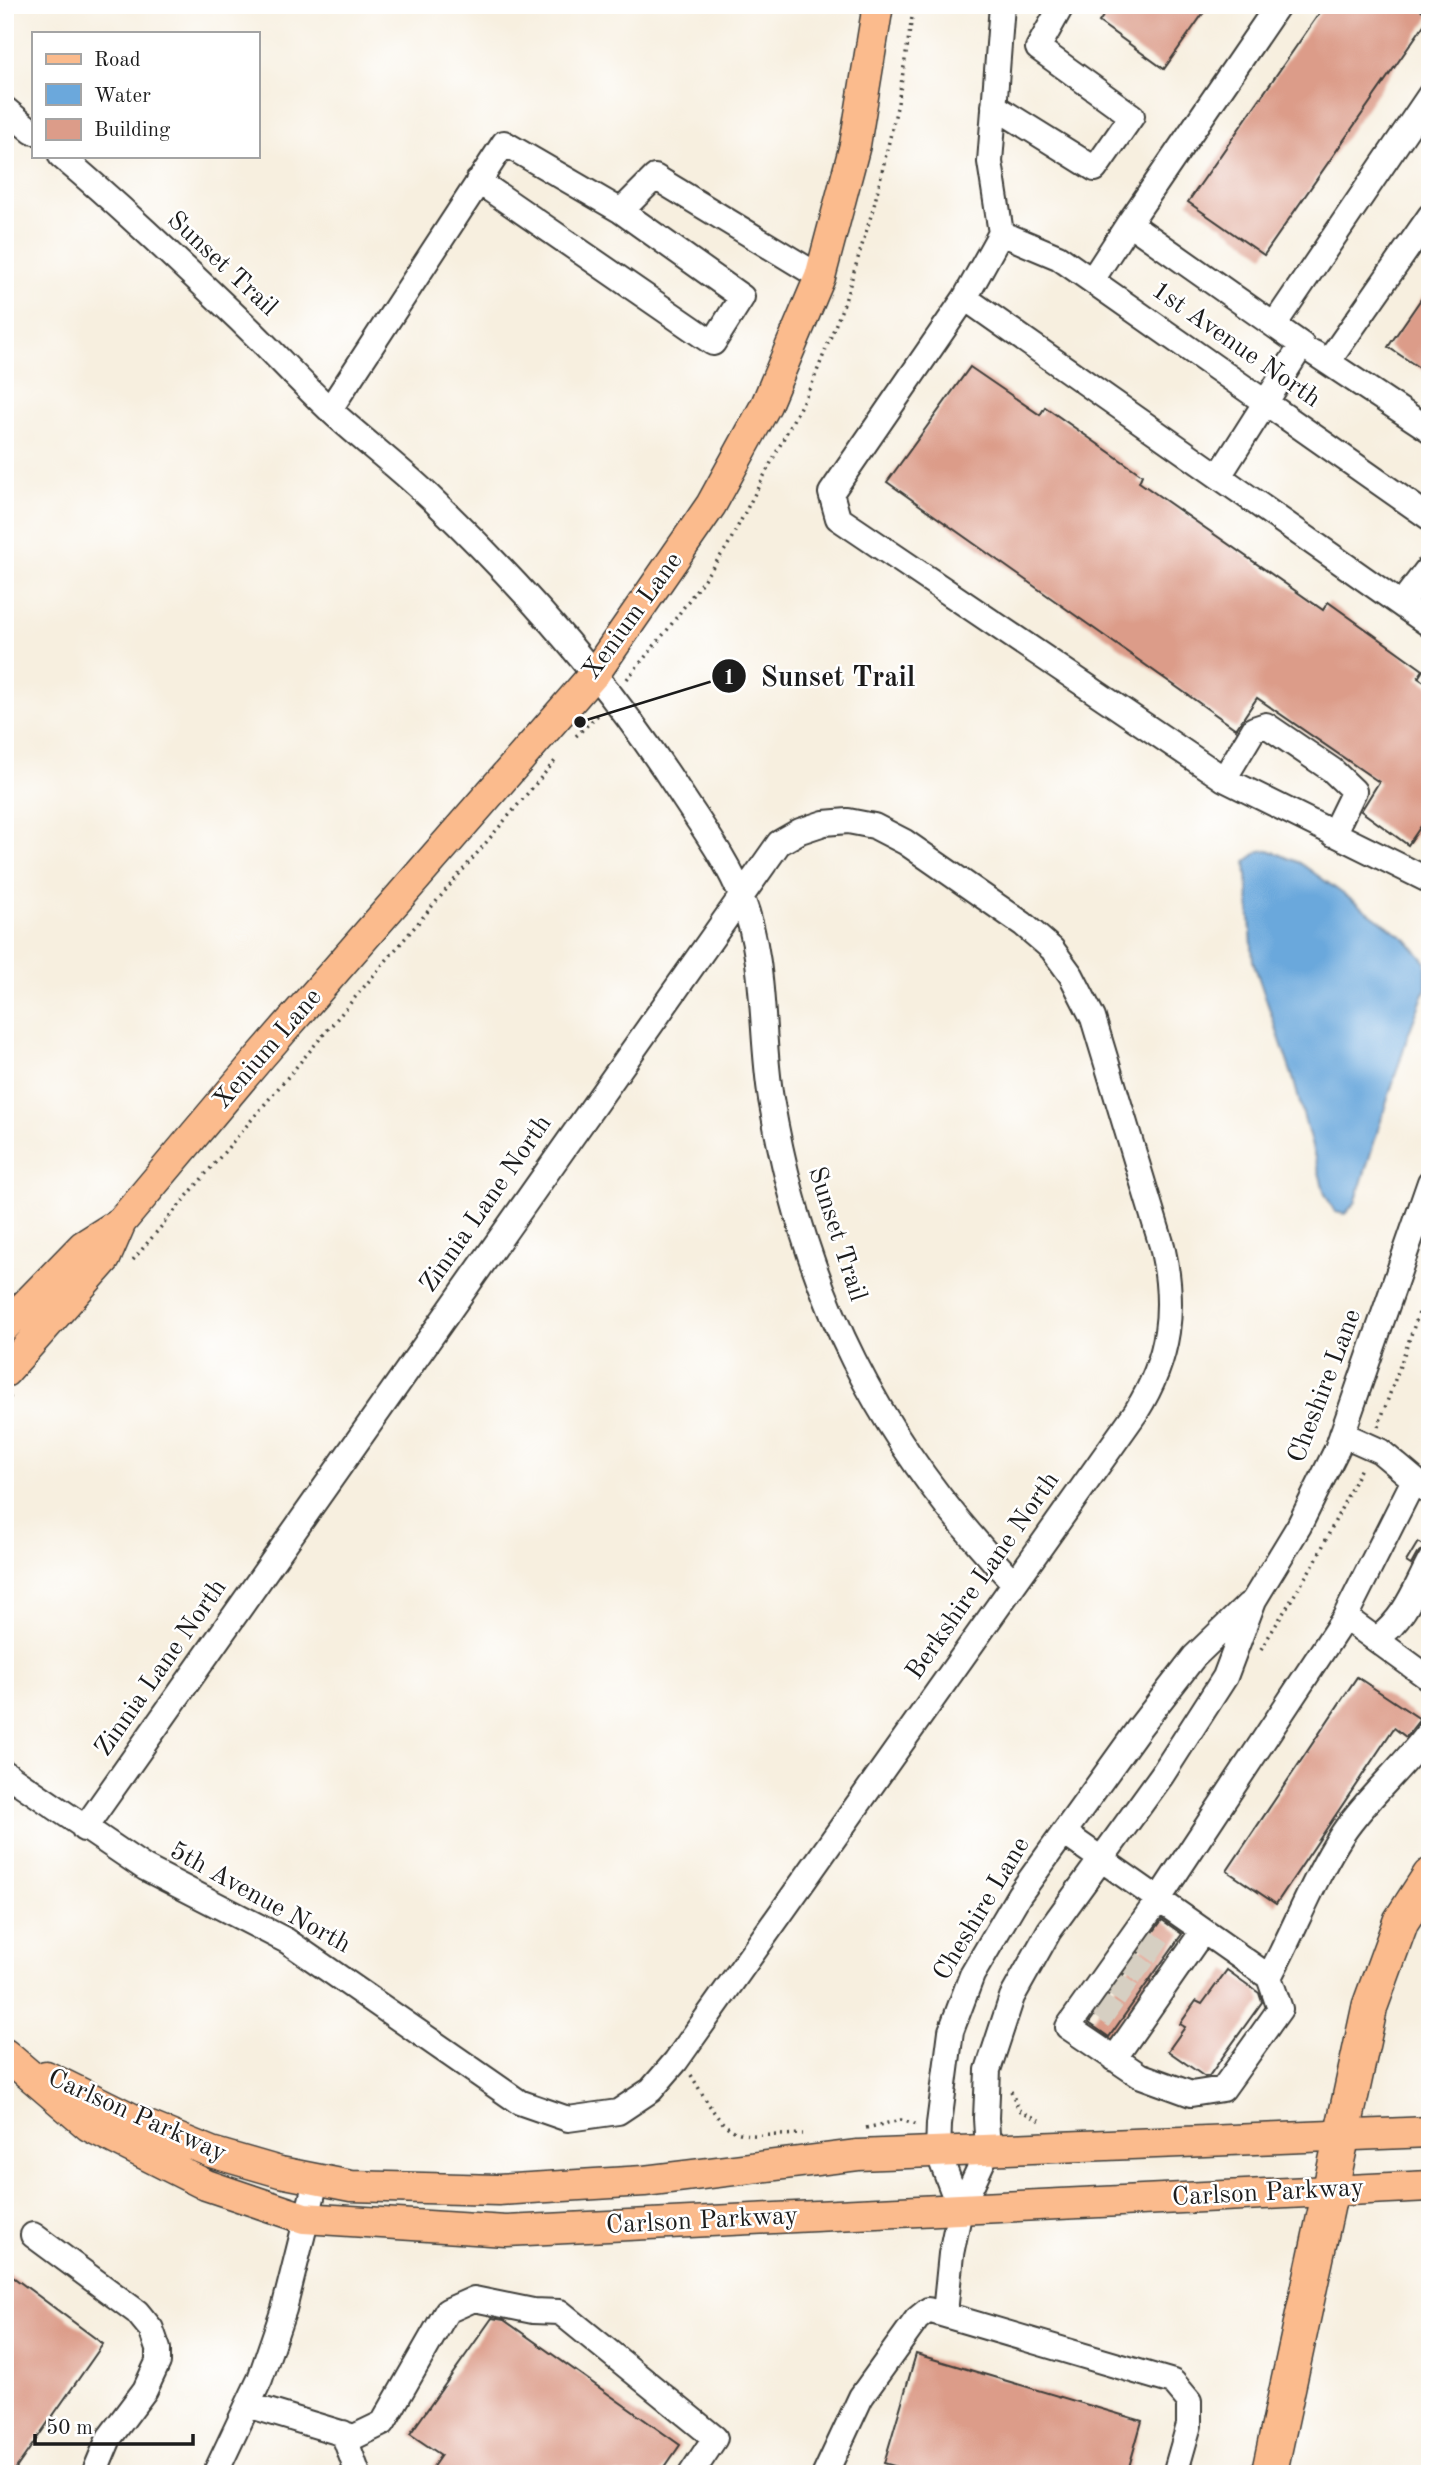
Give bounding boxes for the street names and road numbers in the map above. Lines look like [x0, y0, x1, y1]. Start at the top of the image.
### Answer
street label: Sunset Trail [162, 207, 282, 321]
street label: 1st Avenue North [1147, 277, 1325, 413]
street label: Xenium Lane [578, 548, 688, 684]
street label: Xenium Lane [209, 984, 327, 1114]
street label: Zinnia Lane North [415, 1111, 557, 1297]
street label: Sunset Trail [803, 1164, 871, 1304]
street label: Cheshire Lane [1284, 1306, 1366, 1466]
street label: Berkshire Lane North [902, 1467, 1064, 1685]
street label: Zinnia Lane North [90, 1575, 232, 1761]
street label: Cheshire Lane [929, 1833, 1035, 1985]
street label: 5th Avenue North [165, 1838, 355, 1958]
street label: Carlson Parkway [44, 2065, 230, 2167]
street label: Carlson Parkway [1171, 2175, 1365, 2211]
street label: Carlson Parkway [605, 2203, 799, 2239]

